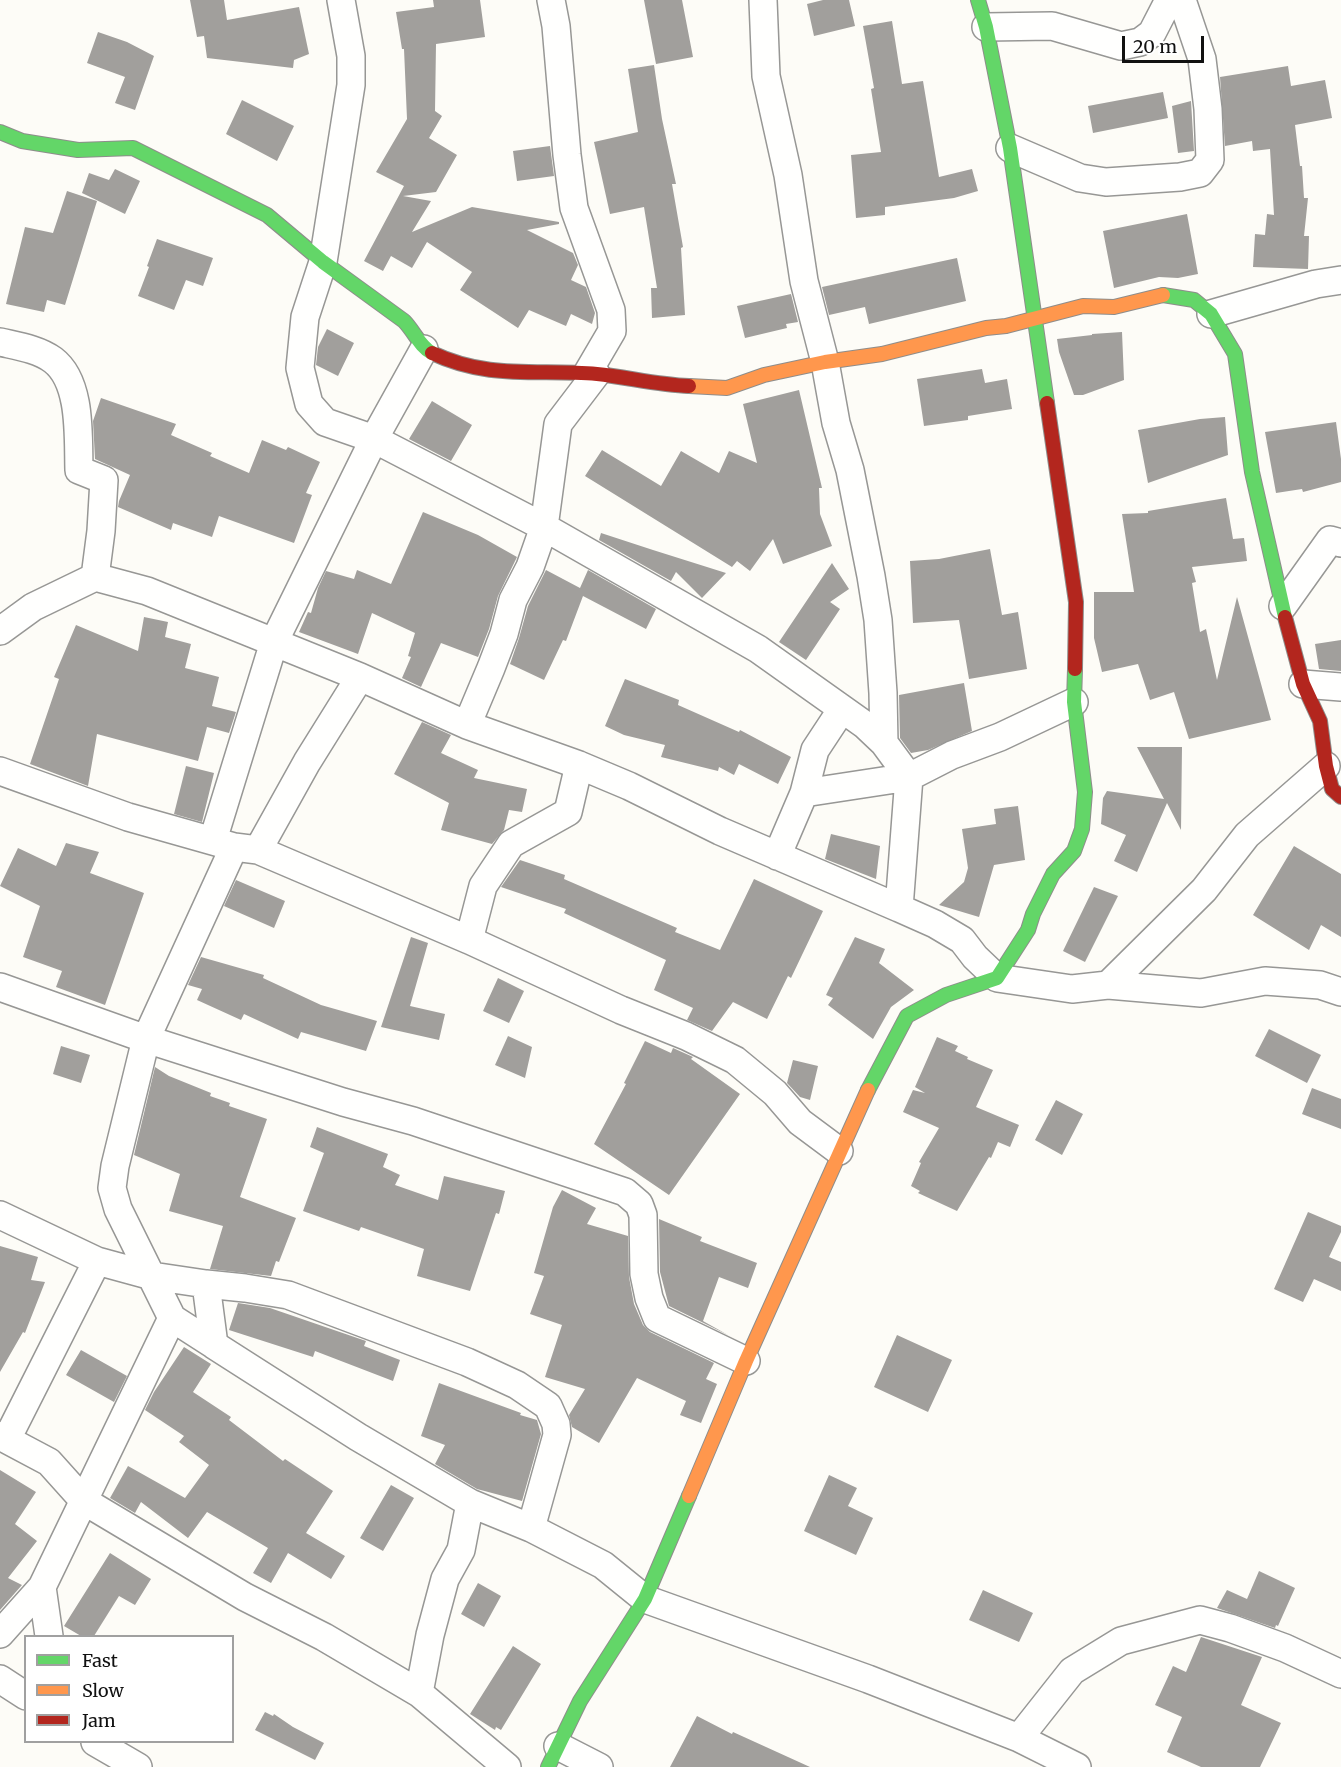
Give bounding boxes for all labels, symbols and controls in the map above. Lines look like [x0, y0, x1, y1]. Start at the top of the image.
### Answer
scale bar [1125, 24, 1208, 62]
text: 20 m [1133, 35, 1177, 58]
legend [24, 1635, 234, 1743]
text: Fast [82, 1649, 118, 1672]
text: Slow [82, 1679, 124, 1702]
text: Jam [82, 1709, 116, 1732]

